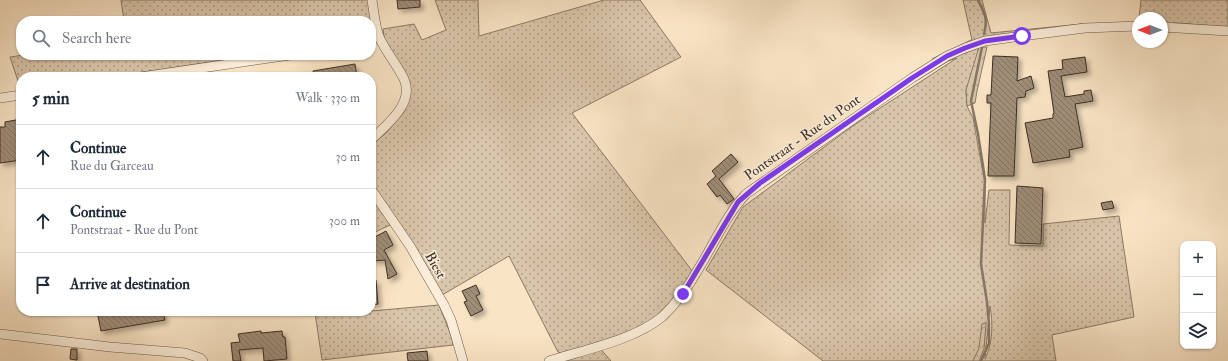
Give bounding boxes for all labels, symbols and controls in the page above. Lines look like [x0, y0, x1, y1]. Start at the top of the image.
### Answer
north arrow [1132, 12, 1168, 48]
search box [16, 16, 376, 60]
icon: search [30, 27, 52, 49]
route start [1013, 27, 1031, 45]
text: Search here [62, 29, 131, 48]
text: 5 min [32, 88, 70, 109]
text: Walk · 330 m [296, 90, 360, 106]
street label: Pontstraat - Rue du Pont [741, 91, 864, 184]
text: Continue [70, 139, 126, 158]
icon: ahead [32, 146, 54, 168]
text: 30 m [336, 149, 360, 165]
text: Rue du Garceau [70, 158, 154, 174]
text: Continue [70, 203, 126, 222]
icon: ahead [32, 210, 54, 232]
text: 300 m [329, 213, 360, 229]
text: Pontstraat - Rue du Pont [70, 222, 198, 238]
map controls [1180, 241, 1216, 349]
button: + [1180, 241, 1216, 277]
street label: Biest [421, 249, 450, 282]
icon: arrive [32, 274, 54, 296]
text: Arrive at destination [70, 275, 190, 294]
button: − [1180, 277, 1216, 313]
route end [674, 285, 692, 303]
button: layers [1180, 313, 1216, 349]

